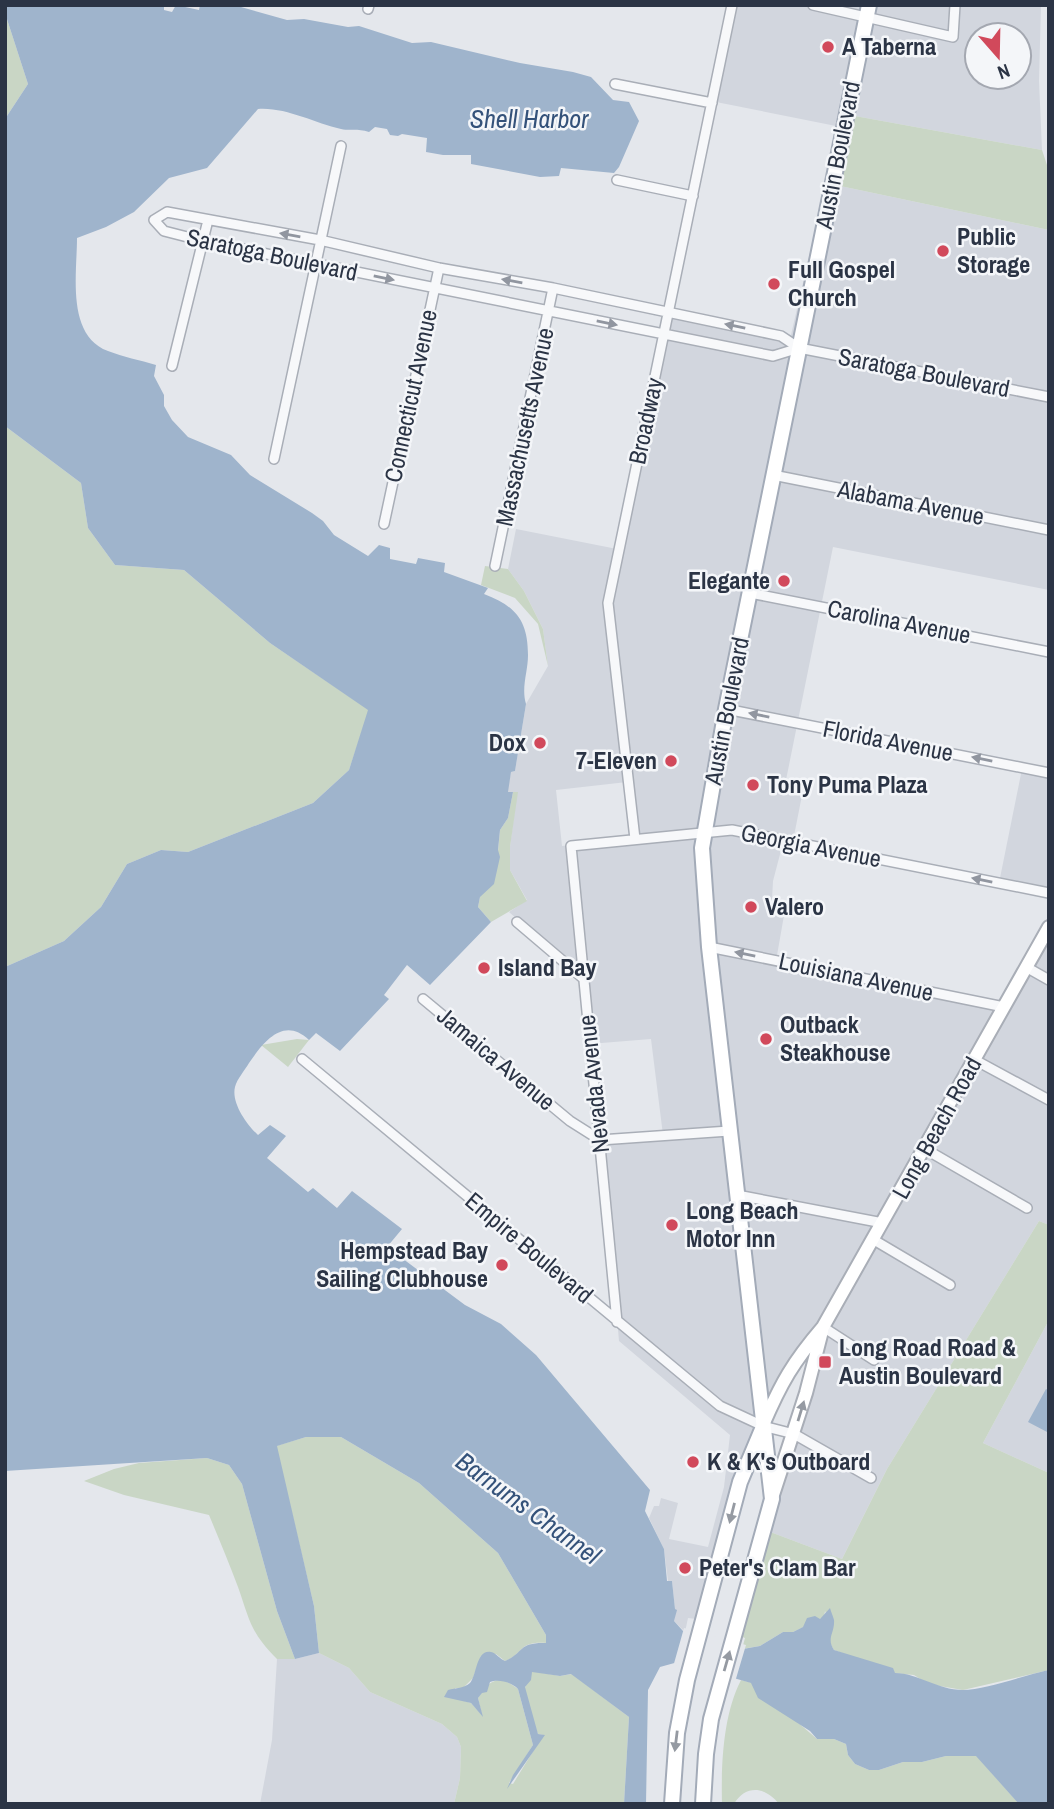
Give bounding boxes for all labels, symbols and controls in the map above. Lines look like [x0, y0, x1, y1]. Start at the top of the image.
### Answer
north arrow [963, 21, 1033, 91]
place label: A Taberna [842, 30, 936, 62]
marker: A Taberna [820, 39, 836, 55]
text: N [994, 58, 1014, 86]
street label: Austin Boulevard [807, 78, 867, 232]
water label: Shell Harbor [470, 101, 589, 136]
street label: Saratoga Boulevard [184, 220, 361, 288]
place label: Public Storage [957, 220, 1030, 280]
one-way arrow [279, 229, 301, 240]
marker: Public Storage [935, 243, 951, 259]
place label: Full Gospel Church [788, 253, 895, 313]
one-way arrow [373, 272, 395, 283]
one-way arrow [501, 275, 523, 286]
marker: Full Gospel Church [766, 276, 782, 292]
street label: Connecticut Avenue [376, 306, 444, 485]
one-way arrow [596, 318, 618, 329]
one-way arrow [724, 321, 746, 332]
street label: Massachusetts Avenue [487, 325, 561, 529]
street label: Saratoga Boulevard [836, 340, 1013, 404]
street label: Broadway [620, 375, 670, 467]
street label: Alabama Avenue [834, 472, 987, 532]
place label: Elegante [688, 564, 770, 596]
marker: Elegante [776, 573, 792, 589]
street label: Carolina Avenue [825, 591, 974, 651]
street label: Austin Boulevard [696, 634, 756, 788]
one-way arrow [748, 710, 770, 721]
street label: Florida Avenue [820, 712, 956, 768]
place label: Dox [489, 726, 526, 758]
marker: Dox [532, 735, 548, 751]
place label: 7-Eleven [576, 744, 657, 776]
marker: 7-Eleven [663, 753, 679, 769]
one-way arrow [971, 754, 993, 765]
place label: Tony Puma Plaza [767, 768, 927, 800]
marker: Tony Puma Plaza [745, 777, 761, 793]
street label: Georgia Avenue [738, 816, 884, 874]
one-way arrow [971, 874, 993, 885]
place label: Valero [765, 890, 824, 922]
marker: Valero [743, 899, 759, 915]
street label: Louisiana Avenue [776, 944, 936, 1008]
one-way arrow [734, 948, 756, 959]
place label: Island Bay [498, 951, 597, 983]
marker: Island Bay [476, 960, 492, 976]
street label: Jamaica Avenue [431, 999, 563, 1117]
place label: Outback Steakhouse [780, 1008, 891, 1068]
street label: Nevada Avenue [570, 1013, 616, 1155]
marker: Outback Steakhouse [758, 1031, 774, 1047]
street label: Long Beach Road [884, 1051, 988, 1204]
street label: Empire Boulevard [459, 1184, 600, 1310]
place label: Long Beach Motor Inn [686, 1194, 799, 1254]
marker: Long Beach Motor Inn [664, 1217, 680, 1233]
place label: Hempstead Bay Sailing Clubhouse [316, 1234, 488, 1294]
marker: Hempstead Bay Sailing Clubhouse [494, 1257, 510, 1273]
place label: Long Road Road & Austin Boulevard [839, 1331, 1016, 1391]
marker: Long Road Road & Austin Boulevard [817, 1354, 833, 1370]
one-way arrow [796, 1400, 806, 1421]
water label: Barnums Channel [449, 1443, 609, 1573]
place label: K & K's Outboard [707, 1445, 870, 1477]
marker: K & K's Outboard [685, 1454, 701, 1470]
one-way arrow [726, 1502, 737, 1524]
place label: Peter's Clam Bar [699, 1551, 856, 1583]
marker: Peter's Clam Bar [677, 1560, 693, 1576]
one-way arrow [722, 1650, 733, 1672]
one-way arrow [670, 1730, 681, 1752]

